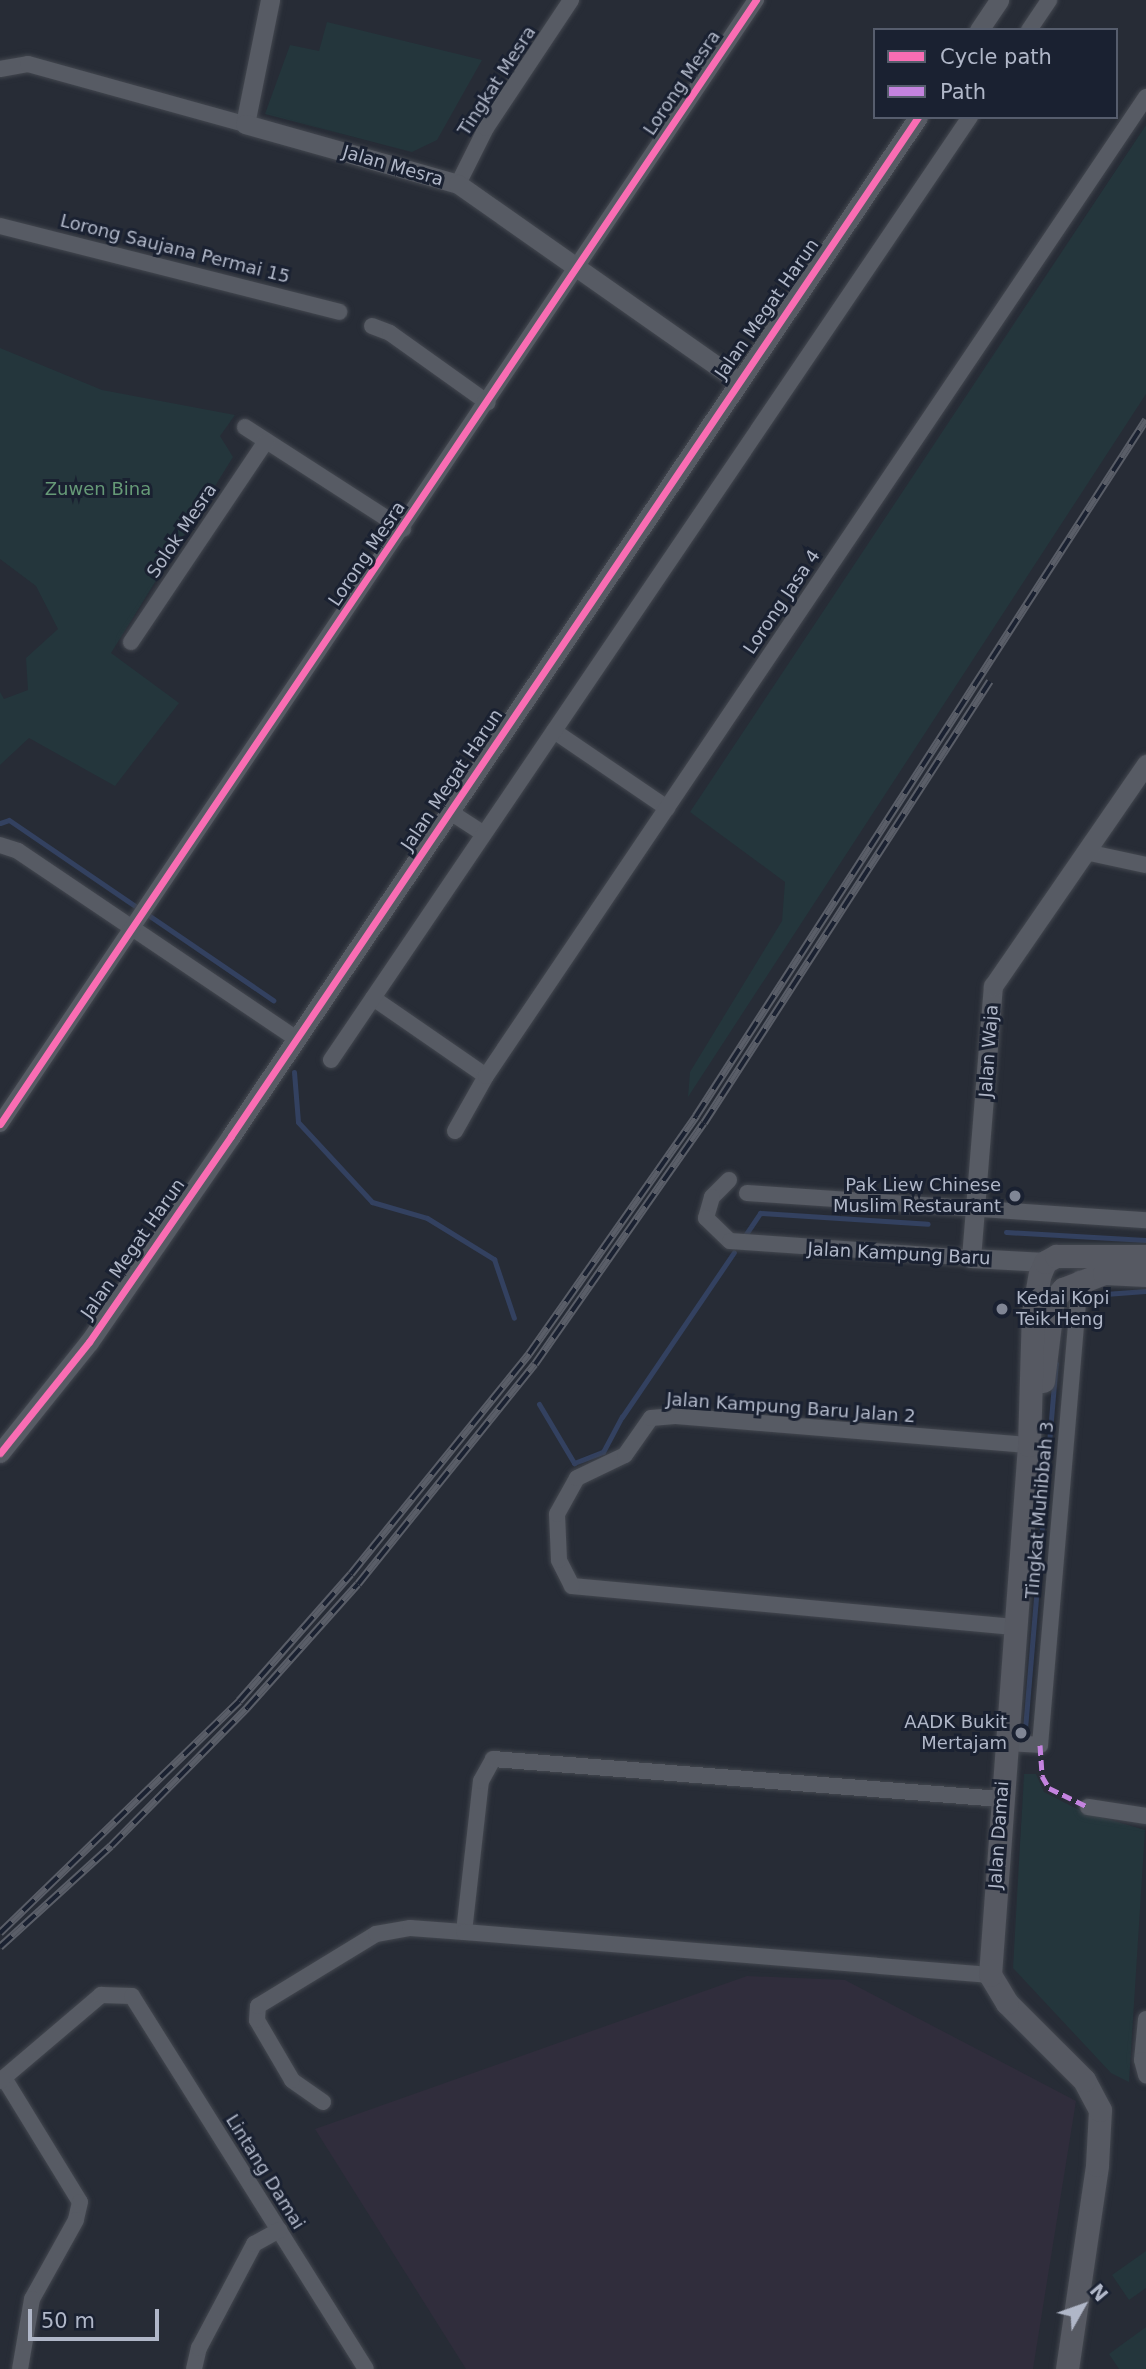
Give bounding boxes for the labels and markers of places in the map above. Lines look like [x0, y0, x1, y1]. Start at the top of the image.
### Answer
place label: Pak Liew Chinese Muslim Restaurant [833, 1175, 1001, 1218]
marker: Pak Liew Chinese Muslim Restaurant [1007, 1188, 1023, 1204]
place label: Kedai Kopi Teik Heng [1016, 1288, 1110, 1330]
marker: Kedai Kopi Teik Heng [994, 1301, 1010, 1317]
place label: AADK Bukit Mertajam [904, 1712, 1007, 1754]
marker: AADK Bukit Mertajam [1013, 1725, 1029, 1741]

